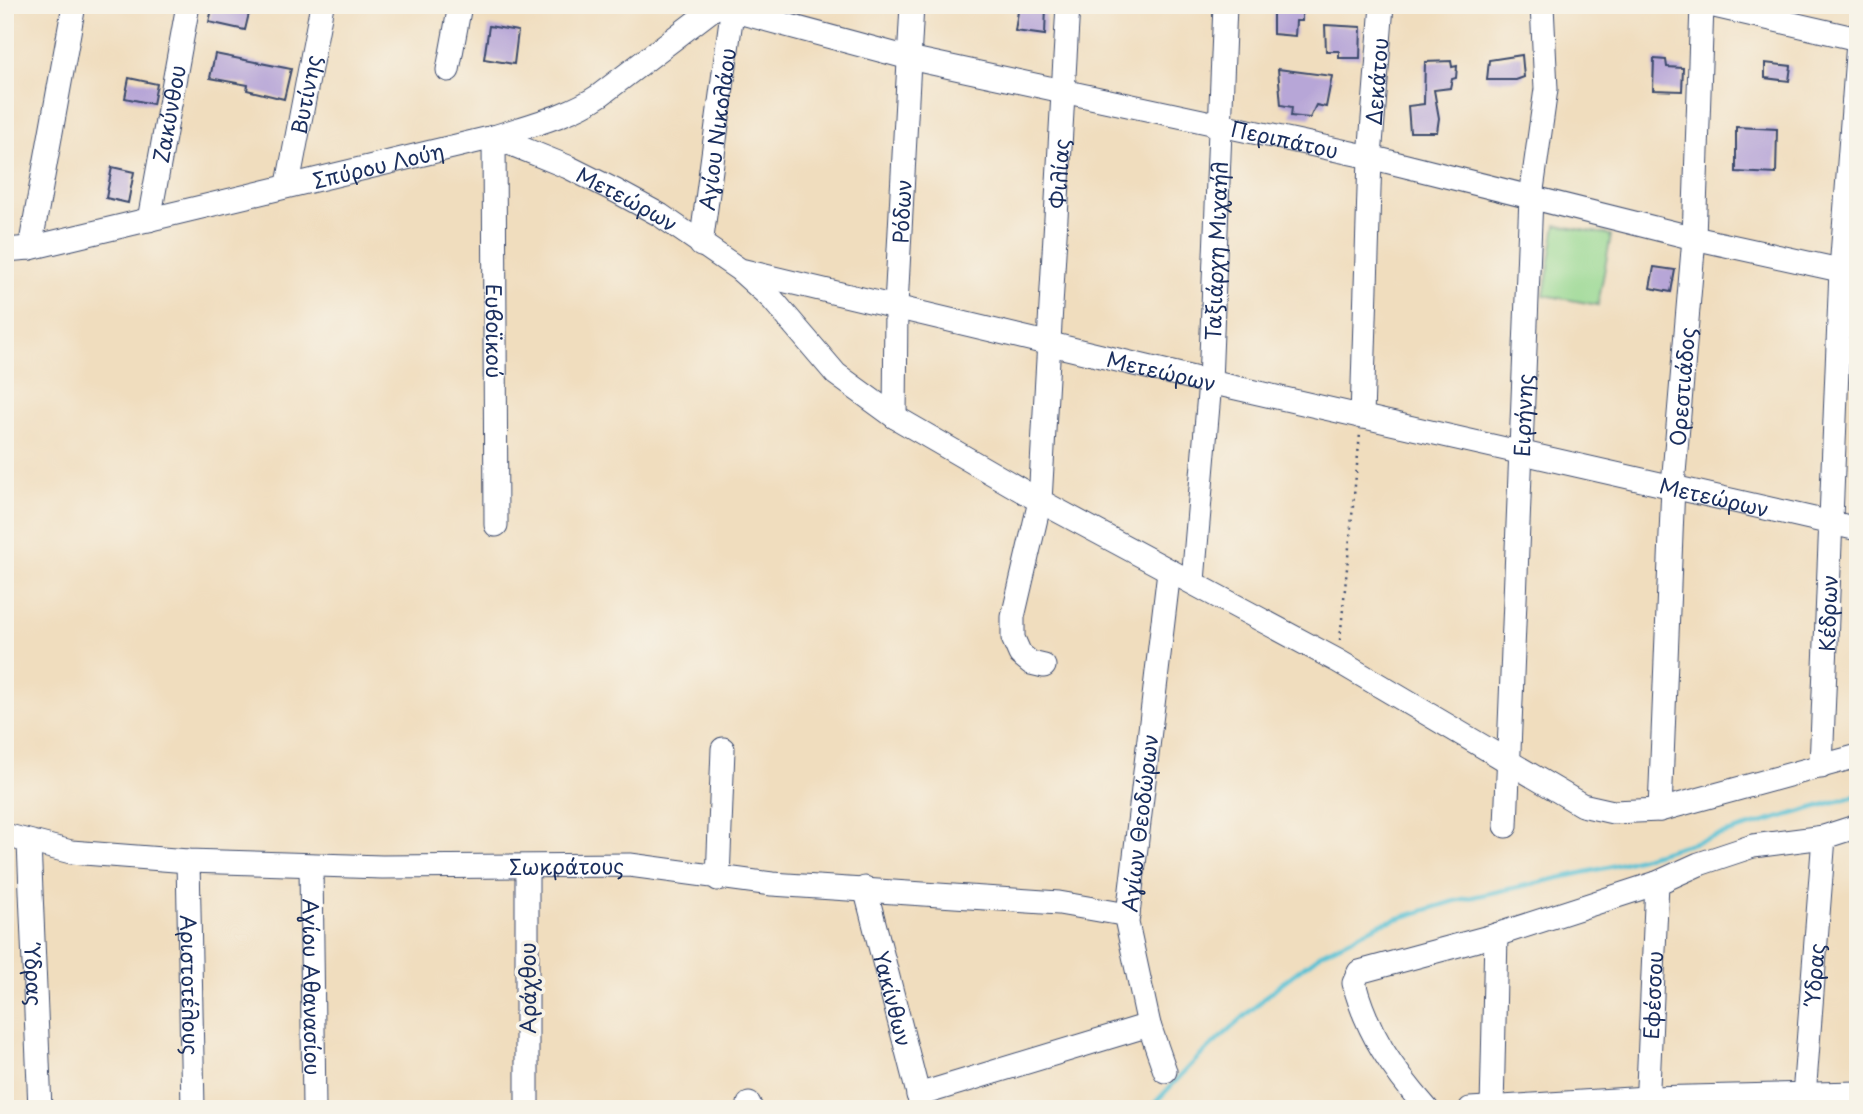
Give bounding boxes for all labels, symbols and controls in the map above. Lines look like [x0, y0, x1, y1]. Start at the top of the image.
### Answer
street label: Δεκάτου [1357, 36, 1395, 126]
street label: Αγίου Νικολάου [690, 46, 743, 212]
street label: Βυτίνης [282, 52, 328, 137]
street label: Ζακύνθου [144, 62, 193, 165]
street label: Περιπάτου [1227, 111, 1341, 166]
street label: Σπύρου Λούη [309, 134, 447, 196]
street label: Φιλίας [1041, 138, 1076, 210]
street label: Μετεώρων [571, 158, 685, 239]
street label: Ταξιάρχη Μιχαήλ [1196, 161, 1235, 341]
street label: Ρόδων [883, 178, 919, 244]
street label: Ευβοϊκού [479, 284, 511, 378]
street label: Ορεστιάδος [1660, 326, 1702, 447]
street label: Μετεώρων [1104, 342, 1219, 399]
street label: Ειρήνης [1505, 373, 1540, 457]
street label: Μετεώρων [1656, 468, 1772, 524]
street label: Κέδρων [1810, 574, 1845, 652]
street label: Αγίων Θεοδώρων [1112, 732, 1165, 914]
street label: Σωκράτους [509, 849, 624, 882]
street label: Αγίου Αθανασίου [295, 898, 330, 1076]
street label: Αριστοτέλους [173, 915, 208, 1055]
street label: Ύδρας [17, 941, 52, 1007]
street label: Αράχθου [511, 942, 543, 1034]
street label: Ύδρας [1795, 942, 1832, 1009]
street label: Υακίνθων [866, 947, 921, 1050]
street label: Εφέσσου [1634, 950, 1670, 1040]

